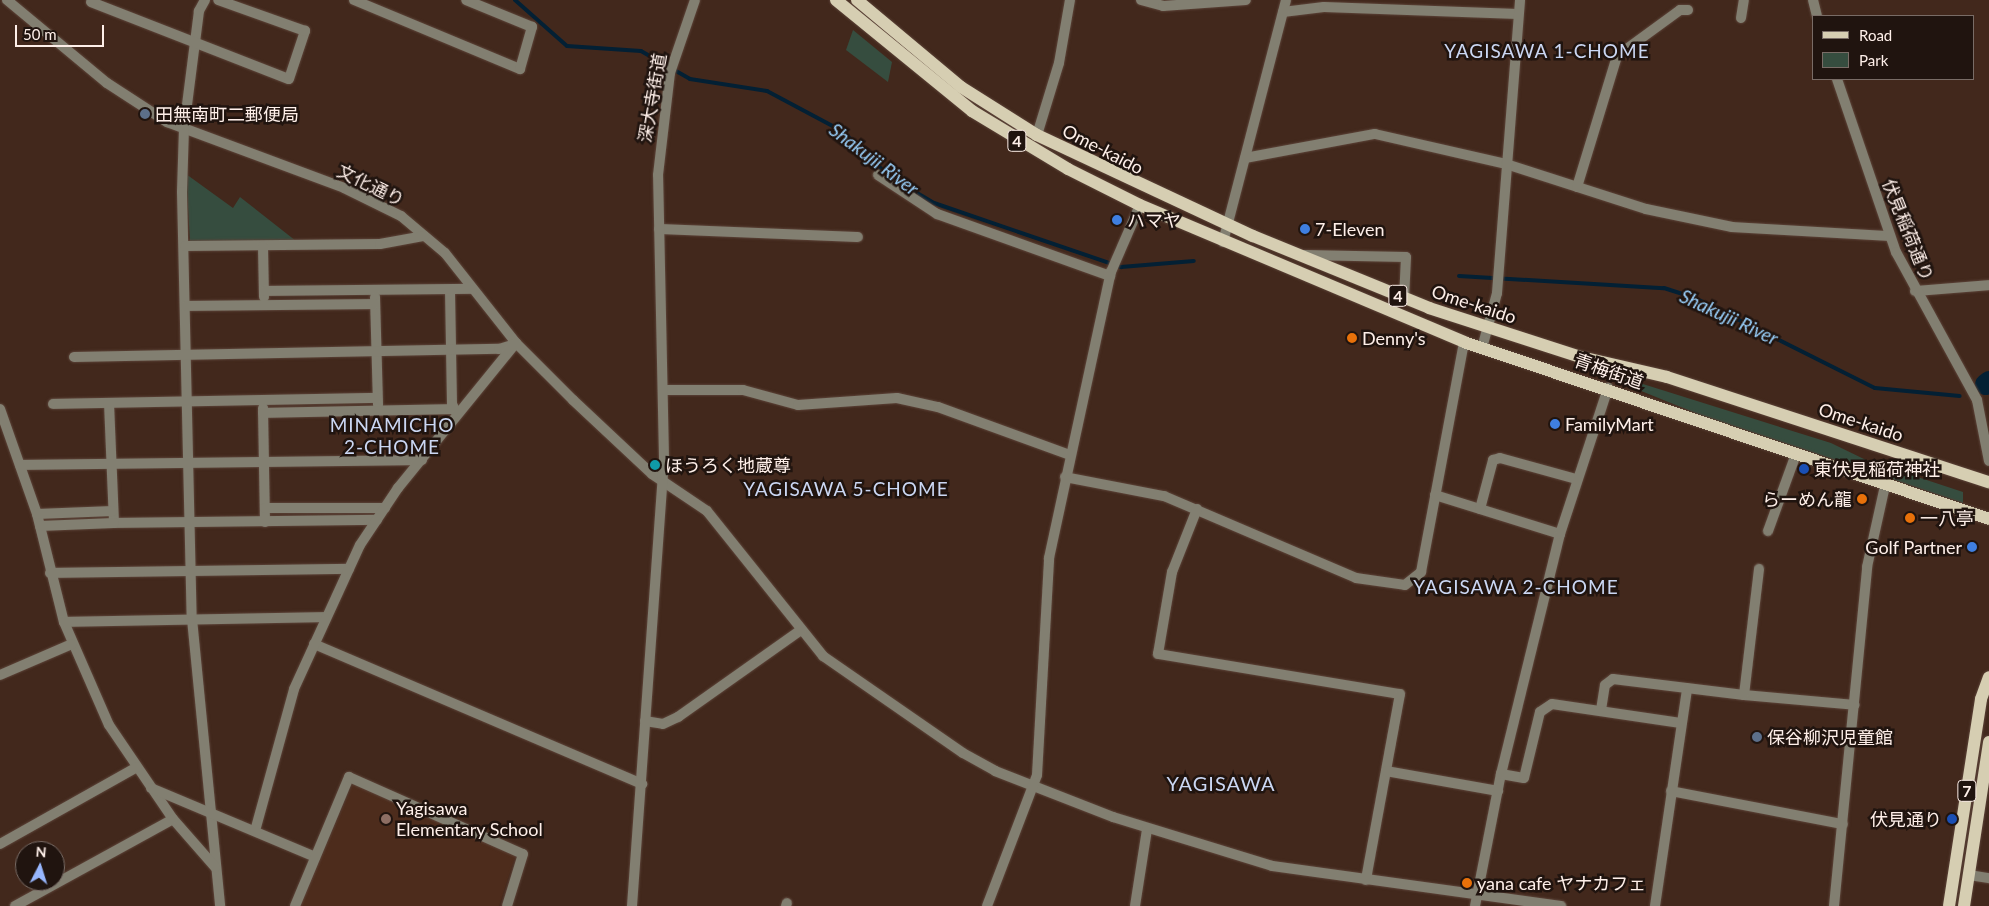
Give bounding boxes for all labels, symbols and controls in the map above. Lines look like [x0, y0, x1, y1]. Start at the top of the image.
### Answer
scale bar [18, 15, 106, 47]
legend [1812, 15, 1974, 80]
text: 50 m [23, 25, 57, 43]
text: Road [1859, 26, 1892, 44]
district label: YAGISAWA 1-CHOME [1442, 40, 1652, 62]
text: Park [1859, 51, 1888, 69]
street label: 深大寺街道 [634, 52, 670, 144]
place label: 田無南町二郵便局 [155, 103, 299, 125]
marker: 田無南町二郵便局 [139, 108, 151, 120]
water label: Shakujii River [825, 118, 923, 200]
street label: Ome-kaido [1059, 119, 1147, 179]
road number: 4 [1007, 128, 1027, 154]
street label: 文化通り [334, 160, 408, 210]
street label: 伏見稲荷通り [1878, 176, 1938, 284]
place label: ハマヤ [1127, 209, 1181, 231]
marker: ハマヤ [1111, 214, 1123, 226]
place label: 7-Eleven [1315, 218, 1385, 240]
marker: 7-Eleven [1299, 223, 1311, 235]
street label: Ome-kaido [1429, 280, 1519, 328]
road number: 4 [1388, 282, 1408, 310]
water label: Shakujii River [1676, 284, 1782, 350]
place label: Denny's [1362, 327, 1426, 349]
marker: Denny's [1346, 332, 1358, 344]
street label: 青梅街道 [1571, 349, 1647, 393]
street label: Ome-kaido [1816, 398, 1906, 446]
place label: FamilyMart [1565, 413, 1654, 435]
district label: MINAMICHO 2-CHOME [329, 414, 455, 458]
marker: FamilyMart [1549, 418, 1561, 430]
place label: ほうろく地蔵尊 [665, 454, 791, 476]
place label: 東伏見稲荷神社 [1814, 458, 1940, 480]
marker: ほうろく地蔵尊 [649, 459, 661, 471]
marker: 東伏見稲荷神社 [1798, 463, 1810, 475]
district label: YAGISAWA 5-CHOME [741, 478, 951, 500]
place label: らーめん龍 [1762, 488, 1852, 510]
marker: らーめん龍 [1856, 493, 1868, 505]
place label: 一八亭 [1920, 507, 1974, 529]
marker: 一八亭 [1904, 512, 1916, 524]
place label: Golf Partner [1865, 536, 1962, 558]
marker: Golf Partner [1966, 541, 1978, 553]
district label: YAGISAWA 2-CHOME [1411, 576, 1621, 598]
place label: 保谷柳沢児童館 [1767, 726, 1893, 748]
marker: 保谷柳沢児童館 [1751, 731, 1763, 743]
district label: YAGISAWA [1165, 771, 1277, 795]
road number: 7 [1957, 778, 1977, 804]
place label: Yagisawa Elementary School [396, 798, 543, 841]
place label: 伏見通り [1870, 808, 1942, 830]
marker: Yagisawa Elementary School [380, 813, 392, 825]
marker: 伏見通り [1946, 813, 1958, 825]
north arrow [15, 841, 65, 891]
text: N [35, 843, 47, 860]
place label: yana cafe ヤナカフェ [1477, 872, 1646, 894]
marker: yana cafe ヤナカフェ [1461, 877, 1473, 889]

